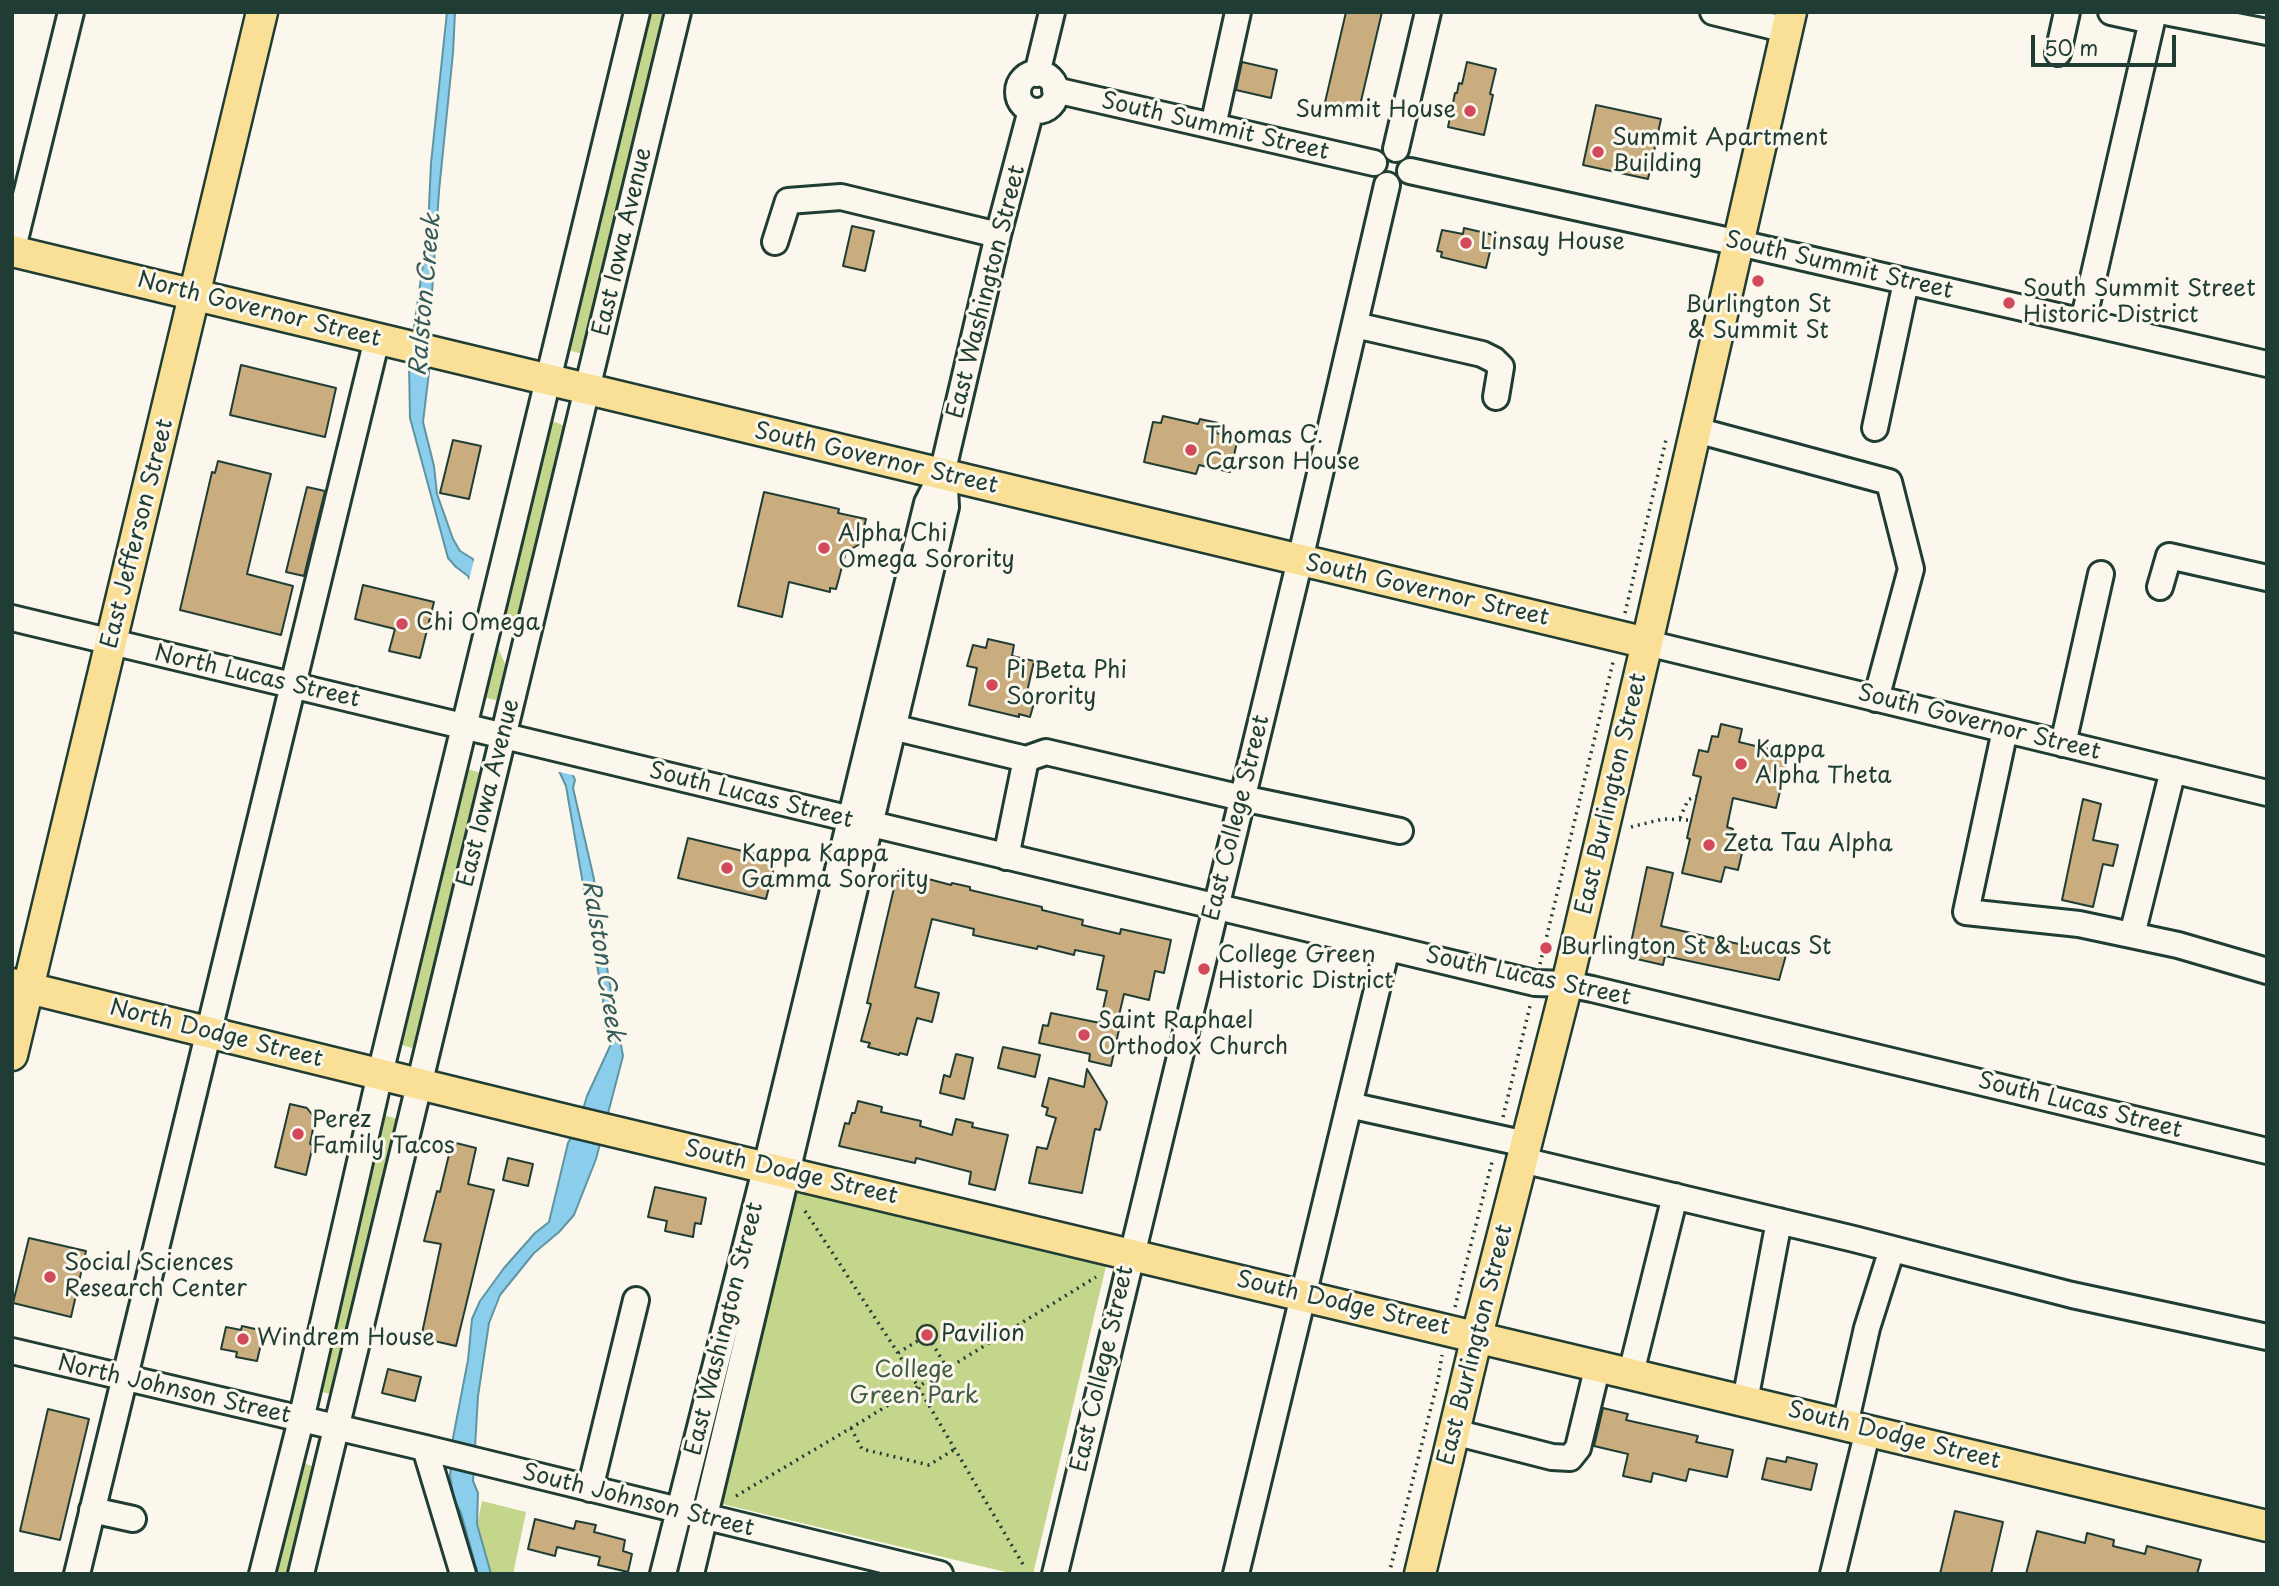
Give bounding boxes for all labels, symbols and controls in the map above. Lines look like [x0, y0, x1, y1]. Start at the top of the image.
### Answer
scale bar [2034, 21, 2179, 65]
text: 50 m [2044, 31, 2098, 63]
street label: South Summit Street [1099, 87, 1331, 167]
place label: Summit House [1295, 97, 1456, 125]
marker: Summit House [1462, 103, 1478, 119]
place label: Summit Apartment Building [1612, 125, 1828, 179]
marker: Summit Apartment Building [1590, 144, 1606, 160]
street label: East Iowa Avenue [588, 145, 658, 339]
street label: East Washington Street [942, 162, 1032, 422]
water label: Ralston Creek [405, 212, 447, 378]
street label: South Summit Street [1723, 226, 1955, 306]
place label: Linsay House [1480, 229, 1625, 257]
marker: Linsay House [1458, 235, 1474, 251]
street label: North Governor Street [134, 266, 384, 354]
marker: Burlington St & Summit St [1750, 273, 1766, 289]
place label: South Summit Street Historic District [2023, 276, 2256, 330]
place label: Burlington St & Summit St [1685, 292, 1831, 346]
marker: South Summit Street Historic District [2001, 295, 2017, 311]
street label: East Jefferson Street [96, 416, 180, 652]
street label: South Governor Street [752, 418, 1000, 500]
place label: Thomas C. Carson House [1205, 423, 1360, 477]
marker: Thomas C. Carson House [1183, 442, 1199, 458]
place label: Alpha Chi Omega Sorority [838, 521, 1015, 575]
marker: Alpha Chi Omega Sorority [816, 540, 832, 556]
street label: South Governor Street [1303, 550, 1551, 632]
place label: Chi Omega [416, 610, 540, 638]
marker: Chi Omega [394, 616, 410, 632]
street label: North Lucas Street [152, 640, 362, 714]
place label: Pi Beta Phi Sorority [1006, 658, 1127, 712]
street label: East Burlington Street [1571, 671, 1653, 917]
marker: Pi Beta Phi Sorority [984, 677, 1000, 693]
street label: South Governor Street [1855, 679, 2103, 767]
street label: East Iowa Avenue [452, 696, 526, 890]
street label: East College Street [1198, 712, 1276, 924]
place label: Kappa Alpha Theta [1755, 737, 1892, 791]
marker: Kappa Alpha Theta [1733, 756, 1749, 772]
street label: South Lucas Street [646, 757, 856, 835]
place label: Zeta Tau Alpha [1723, 831, 1893, 859]
marker: Zeta Tau Alpha [1701, 837, 1717, 853]
place label: Kappa Kappa Gamma Sorority [741, 841, 929, 895]
marker: Kappa Kappa Gamma Sorority [719, 860, 735, 876]
water label: Ralston Creek [575, 878, 629, 1044]
place label: Burlington St & Lucas St [1560, 934, 1831, 962]
marker: Burlington St & Lucas St [1538, 940, 1554, 956]
place label: College Green Historic District [1218, 942, 1393, 996]
street label: South Lucas Street [1423, 942, 1633, 1012]
marker: College Green Historic District [1196, 961, 1212, 977]
street label: North Dodge Street [107, 994, 325, 1074]
place label: Saint Raphael Orthodox Church [1098, 1008, 1288, 1062]
marker: Saint Raphael Orthodox Church [1076, 1027, 1092, 1043]
street label: South Lucas Street [1975, 1067, 2185, 1145]
place label: Perez Family Tacos [312, 1107, 455, 1161]
marker: Perez Family Tacos [290, 1126, 306, 1142]
street label: South Dodge Street [682, 1135, 900, 1211]
street label: East Washington Street [680, 1199, 770, 1459]
street label: East Burlington Street [1433, 1222, 1519, 1468]
place label: Social Sciences Research Center [64, 1250, 247, 1304]
street label: East College Street [1066, 1263, 1140, 1475]
street label: South Dodge Street [1234, 1266, 1452, 1342]
marker: Social Sciences Research Center [42, 1269, 58, 1285]
place label: Pavilion [941, 1321, 1025, 1349]
place label: Windrem House [257, 1325, 435, 1353]
marker: Pavilion [919, 1327, 935, 1343]
marker: Windrem House [235, 1331, 251, 1347]
street label: North Johnson Street [55, 1350, 293, 1430]
park label: College Green Park [849, 1357, 979, 1411]
street label: South Dodge Street [1785, 1396, 2003, 1476]
street label: South Johnson Street [519, 1459, 757, 1543]

